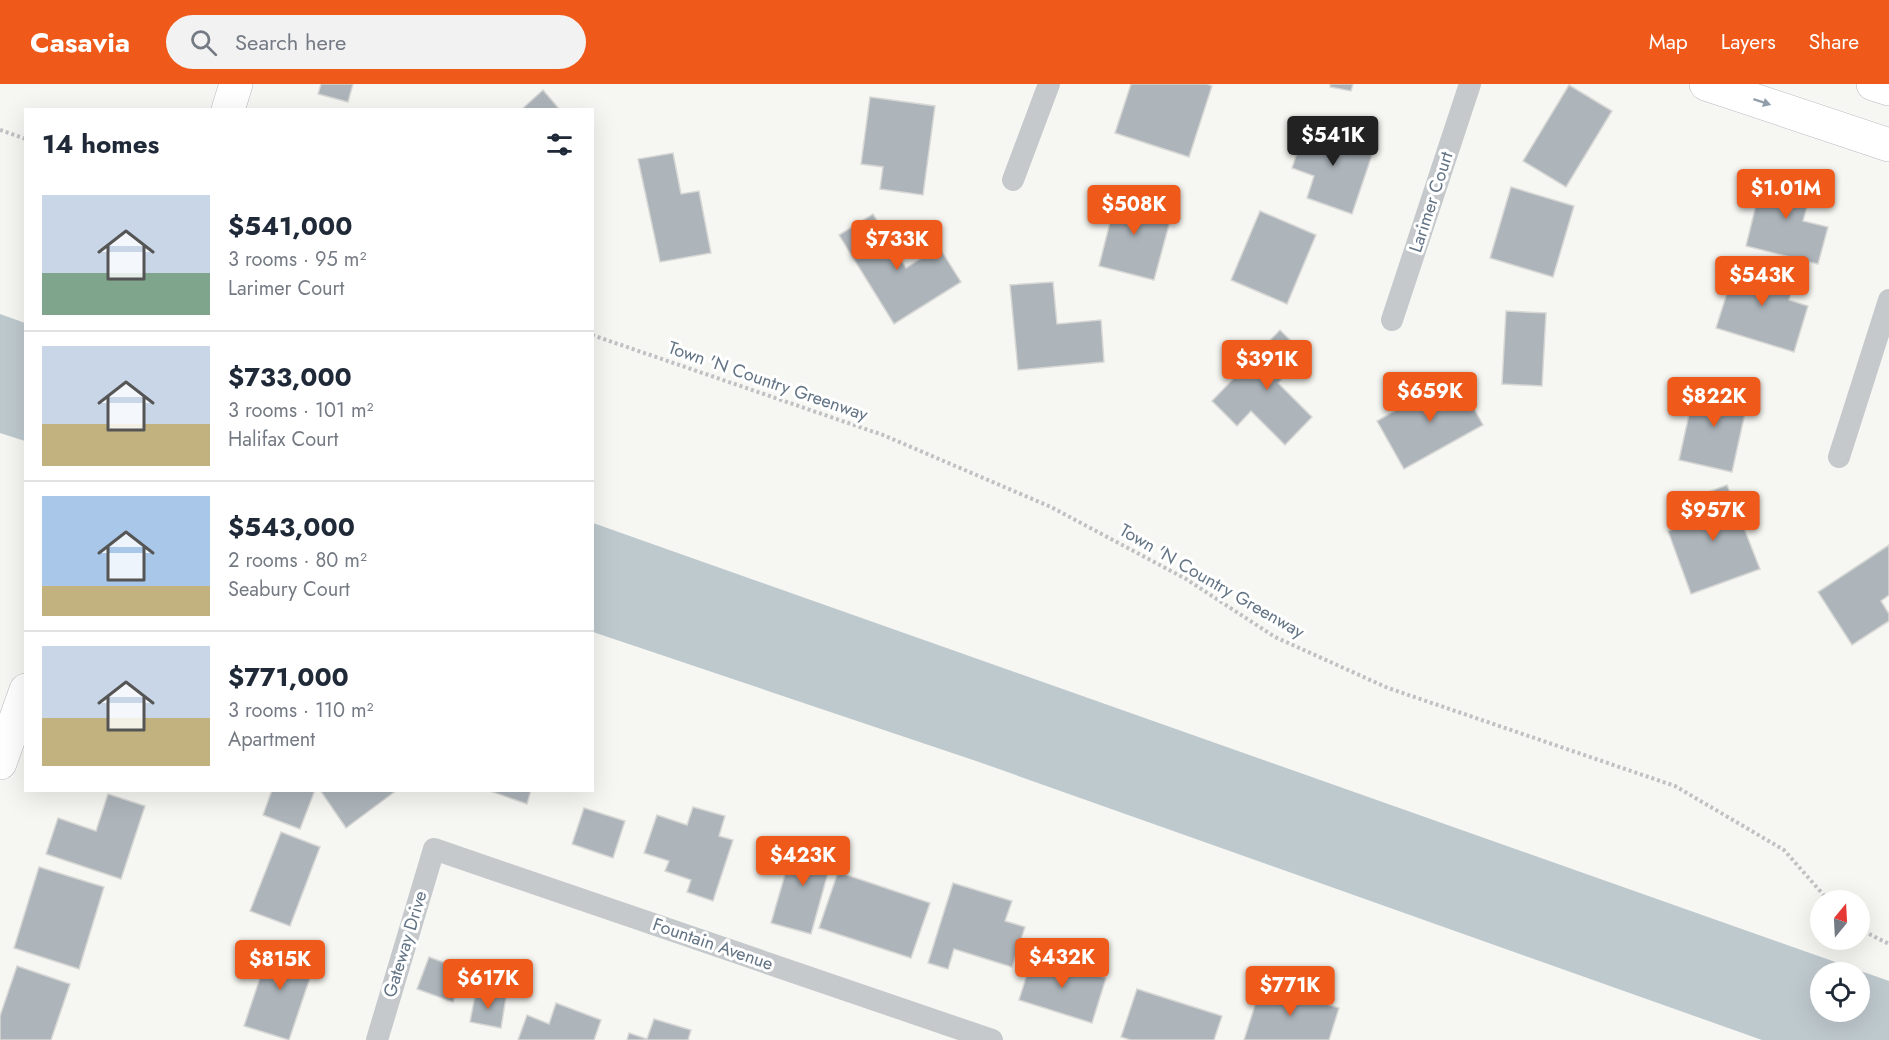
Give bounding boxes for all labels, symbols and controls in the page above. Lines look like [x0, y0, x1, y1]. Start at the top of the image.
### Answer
search box [166, 15, 586, 69]
text: Casavia [30, 22, 130, 63]
icon: search [187, 26, 220, 59]
text: Search here [235, 26, 346, 58]
text: Map [1649, 27, 1688, 57]
text: Layers [1721, 27, 1776, 57]
text: Share [1809, 27, 1859, 57]
one-way arrow [1753, 98, 1771, 108]
pin: $541K [1291, 116, 1375, 167]
text: $541K [1301, 121, 1365, 150]
text: 14 homes [42, 125, 159, 163]
icon: filters [543, 128, 576, 161]
street label: Larimer Court [1402, 148, 1460, 256]
pin: $1.01M [1737, 169, 1835, 220]
text: $1.01M [1751, 174, 1821, 203]
pin: $508K [1092, 185, 1176, 236]
text: $508K [1101, 190, 1167, 219]
text: $541,000 [228, 207, 352, 245]
icon: home [90, 219, 162, 291]
pin: $733K [855, 220, 939, 271]
text: $733K [865, 225, 929, 254]
text: 3 rooms · 95 m² [228, 245, 366, 274]
pin: $543K [1720, 256, 1804, 307]
text: $543K [1729, 261, 1795, 290]
text: Larimer Court [228, 274, 344, 303]
street label: Town 'N Country Greenway [665, 335, 871, 427]
pin: $391K [1225, 340, 1309, 391]
text: $391K [1236, 345, 1298, 374]
text: $733,000 [228, 358, 352, 396]
icon: home [90, 370, 162, 442]
pin: $659K [1388, 372, 1472, 423]
text: $659K [1397, 377, 1463, 406]
pin: $822K [1672, 377, 1756, 428]
text: $822K [1681, 382, 1747, 411]
text: 3 rooms · 101 m² [228, 396, 374, 425]
text: Halifax Court [228, 425, 338, 454]
pin: $957K [1671, 491, 1755, 542]
text: $957K [1681, 496, 1745, 525]
text: $543,000 [228, 508, 355, 546]
street label: Town 'N Country Greenway [1115, 517, 1309, 645]
icon: home [90, 520, 162, 592]
text: 2 rooms · 80 m² [228, 546, 367, 575]
text: Seabury Court [228, 575, 350, 604]
text: $771,000 [228, 658, 349, 696]
icon: home [90, 670, 162, 742]
text: 3 rooms · 110 m² [228, 696, 374, 725]
text: Apartment [228, 725, 315, 754]
pin: $423K [761, 836, 845, 887]
text: $423K [770, 841, 836, 870]
street label: Gateway Drive [376, 888, 434, 1000]
north arrow [1810, 890, 1870, 950]
map controls [1810, 890, 1870, 1022]
street label: Fountain Avenue [649, 911, 777, 977]
pin: $432K [1020, 938, 1104, 989]
pin: $815K [238, 940, 322, 991]
text: $432K [1029, 943, 1095, 972]
text: $815K [249, 945, 311, 974]
pin: $617K [446, 959, 530, 1010]
button: locate [1810, 962, 1870, 1022]
text: $617K [457, 964, 519, 993]
pin: $771K [1248, 966, 1332, 1017]
text: $771K [1260, 971, 1320, 1000]

